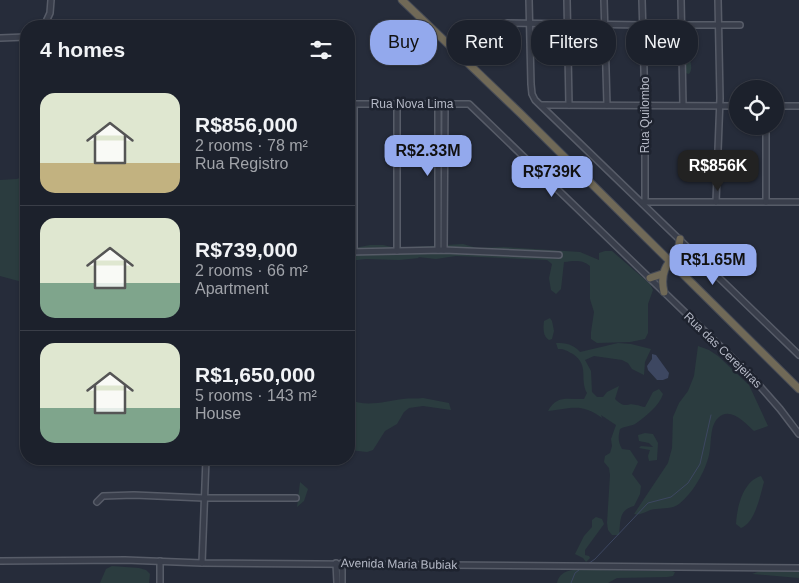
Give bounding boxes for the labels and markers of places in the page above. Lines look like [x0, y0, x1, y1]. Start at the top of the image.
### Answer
pin: R$2.33M [382, 134, 474, 177]
pin: R$856K [677, 150, 759, 192]
pin: R$739K [511, 156, 593, 198]
pin: R$1.65M [667, 244, 759, 286]

